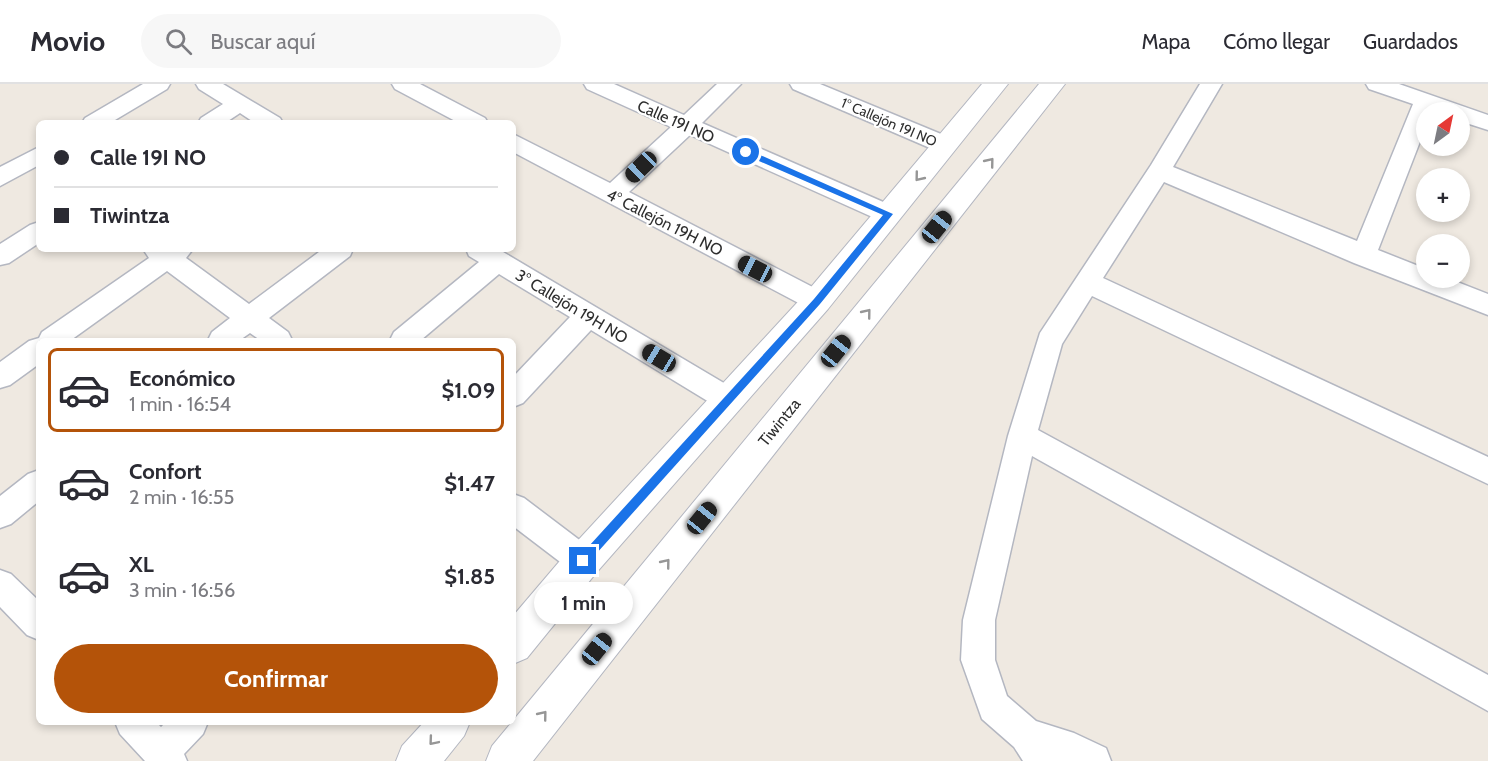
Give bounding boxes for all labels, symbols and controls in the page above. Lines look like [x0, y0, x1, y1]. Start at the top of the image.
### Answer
search box [141, 14, 561, 68]
text: Movio [30, 24, 105, 58]
icon: search [162, 25, 195, 58]
text: Buscar aquí [210, 28, 315, 55]
text: Mapa [1142, 29, 1190, 54]
text: Cómo llegar [1223, 29, 1330, 54]
text: Guardados [1363, 29, 1458, 54]
street label: 1° Callejón 19I NO [838, 94, 940, 150]
street label: Calle 19I NO [634, 96, 717, 147]
north arrow [1416, 102, 1470, 156]
map controls [1416, 102, 1470, 288]
route start [732, 138, 759, 165]
text: Calle 19I NO [90, 144, 206, 171]
car [622, 148, 660, 186]
one-way arrow [982, 158, 993, 169]
button: + [1416, 168, 1470, 222]
one-way arrow [915, 170, 926, 181]
street label: 4° Callejón 19H NO [603, 185, 726, 260]
text: Tiwintza [90, 202, 169, 229]
car [919, 207, 955, 247]
button: − [1416, 234, 1470, 288]
car [735, 253, 775, 285]
street label: 3° Callejón 19H NO [512, 265, 631, 347]
one-way arrow [859, 309, 870, 320]
car [818, 331, 854, 371]
car [639, 341, 679, 375]
icon: car [57, 363, 111, 417]
text: Económico [129, 365, 235, 392]
text: $1.09 [442, 377, 495, 404]
text: 1 min · 16:54 [129, 392, 231, 416]
street label: Tiwintza [754, 394, 805, 450]
icon: car [57, 456, 111, 510]
text: Confort [129, 458, 202, 485]
text: $1.47 [444, 470, 495, 497]
text: 2 min · 16:55 [129, 485, 234, 509]
car [684, 498, 720, 538]
route end [569, 547, 596, 574]
icon: car [57, 549, 111, 603]
text: XL [129, 551, 154, 578]
one-way arrow [658, 559, 669, 570]
text: $1.85 [444, 563, 495, 590]
text: 3 min · 16:56 [129, 578, 235, 602]
callout: 1 min [534, 582, 632, 624]
text: 1 min [561, 591, 606, 615]
car [579, 629, 615, 669]
button: Confirmar [54, 644, 498, 713]
one-way arrow [536, 711, 547, 722]
one-way arrow [429, 734, 440, 745]

